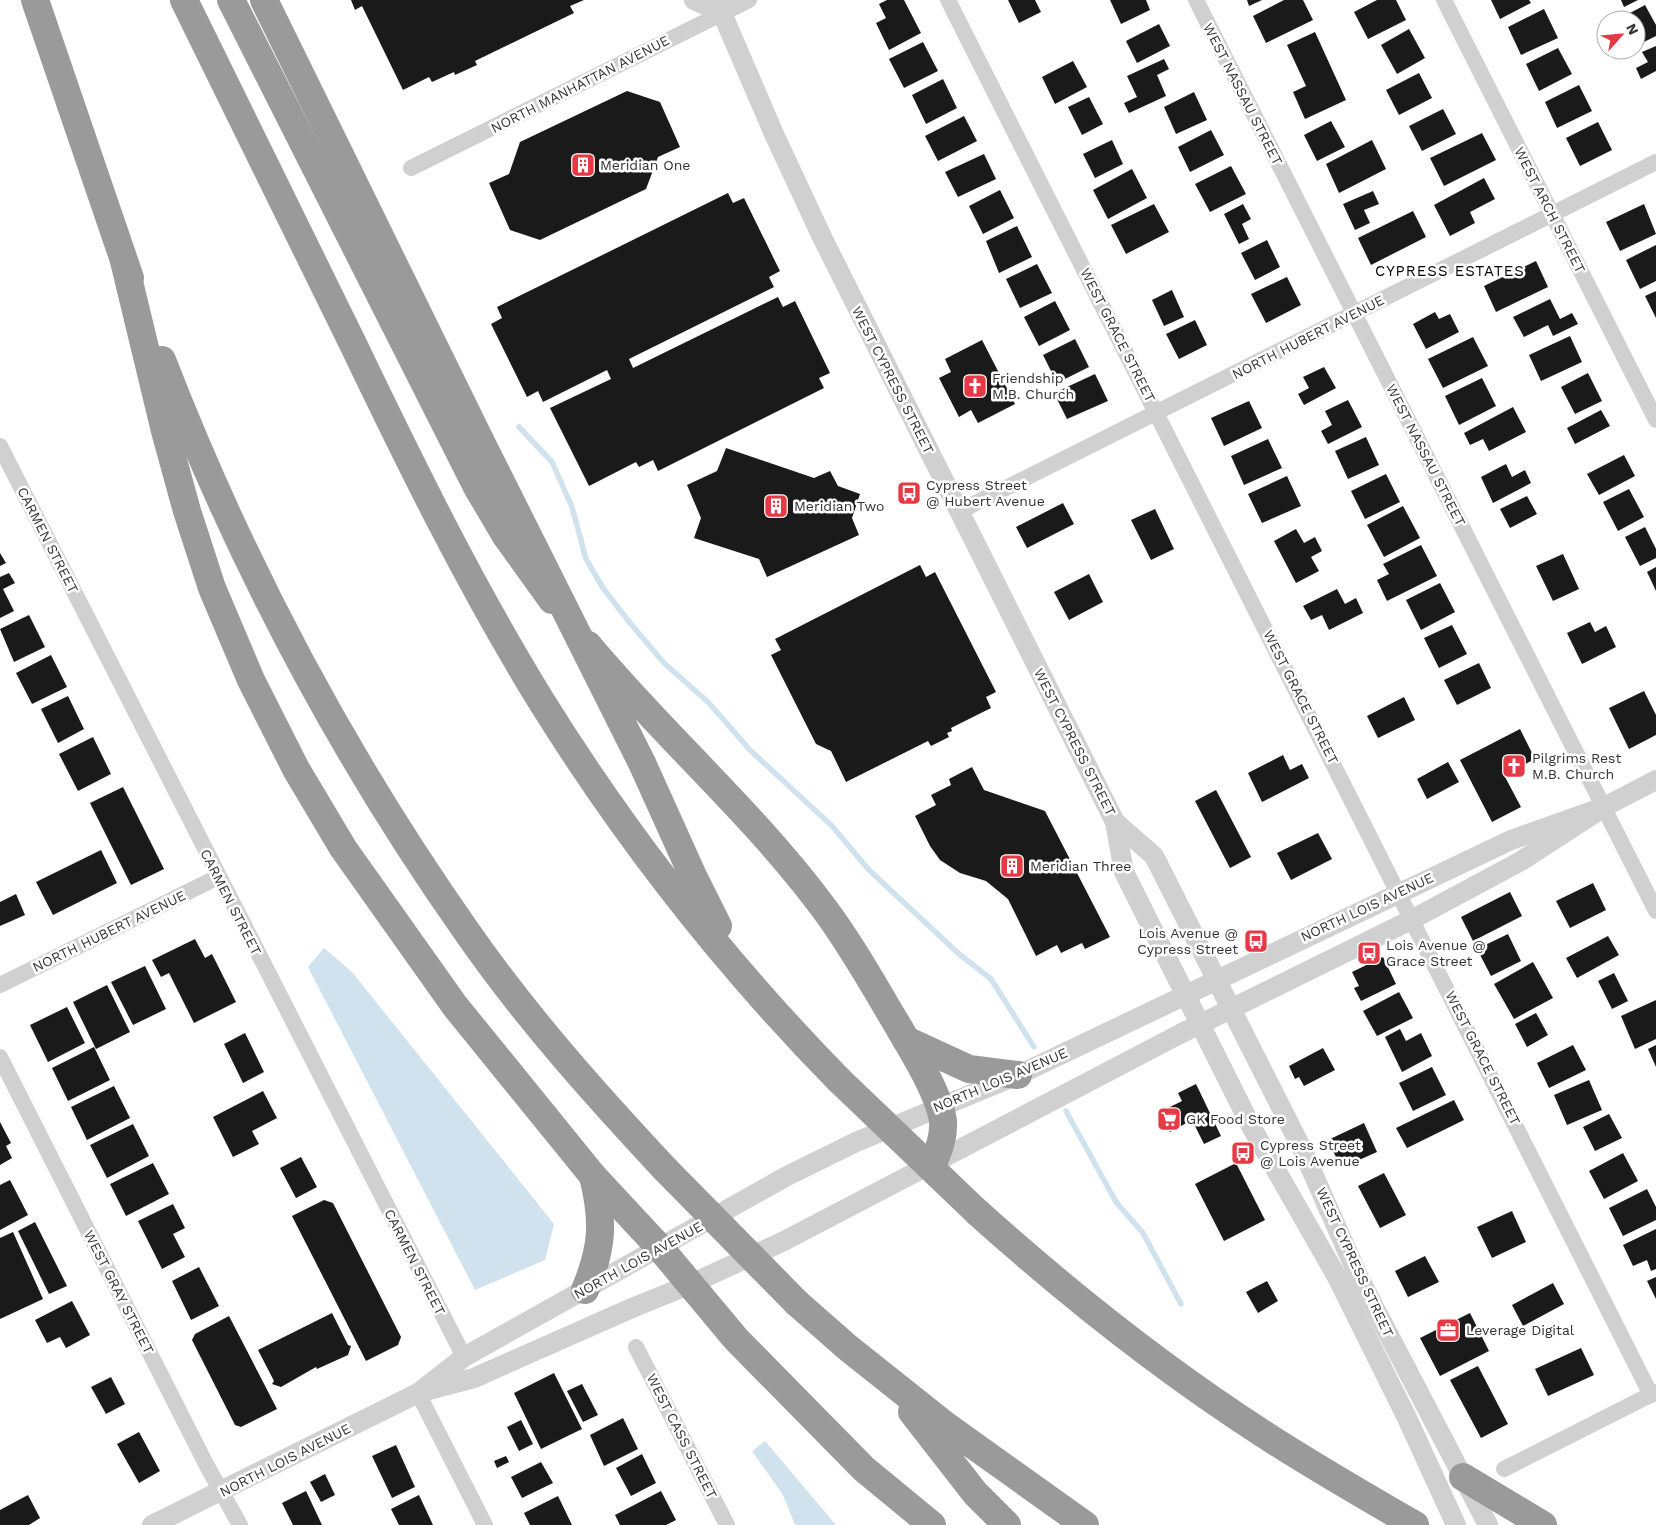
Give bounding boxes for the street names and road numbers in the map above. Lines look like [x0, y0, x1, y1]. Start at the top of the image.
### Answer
street label: WEST NASSAU STREET [1200, 20, 1286, 168]
street label: NORTH MANHATTAN AVENUE [488, 32, 672, 136]
street label: WEST ARCH STREET [1511, 144, 1589, 276]
street label: WEST GRACE STREET [1077, 265, 1159, 405]
street label: NORTH HUBERT AVENUE [1229, 292, 1387, 382]
street label: WEST CYPRESS STREET [849, 304, 937, 457]
street label: WEST NASSAU STREET [1383, 381, 1469, 529]
street label: CARMEN STREET [14, 484, 82, 596]
street label: WEST GRACE STREET [1260, 627, 1342, 767]
street label: WEST CYPRESS STREET [1031, 666, 1119, 819]
street label: CARMEN STREET [197, 846, 265, 958]
street label: NORTH LOIS AVENUE [1298, 869, 1436, 945]
street label: NORTH HUBERT AVENUE [30, 887, 188, 975]
street label: WEST GRACE STREET [1442, 988, 1524, 1128]
street label: NORTH LOIS AVENUE [930, 1044, 1070, 1116]
street label: WEST CYPRESS STREET [1313, 1185, 1397, 1340]
street label: CARMEN STREET [381, 1206, 449, 1318]
street label: NORTH LOIS AVENUE [571, 1218, 705, 1302]
street label: WEST GRAY STREET [81, 1228, 157, 1357]
street label: WEST CASS STREET [644, 1371, 721, 1502]
street label: NORTH LOIS AVENUE [217, 1420, 353, 1500]

